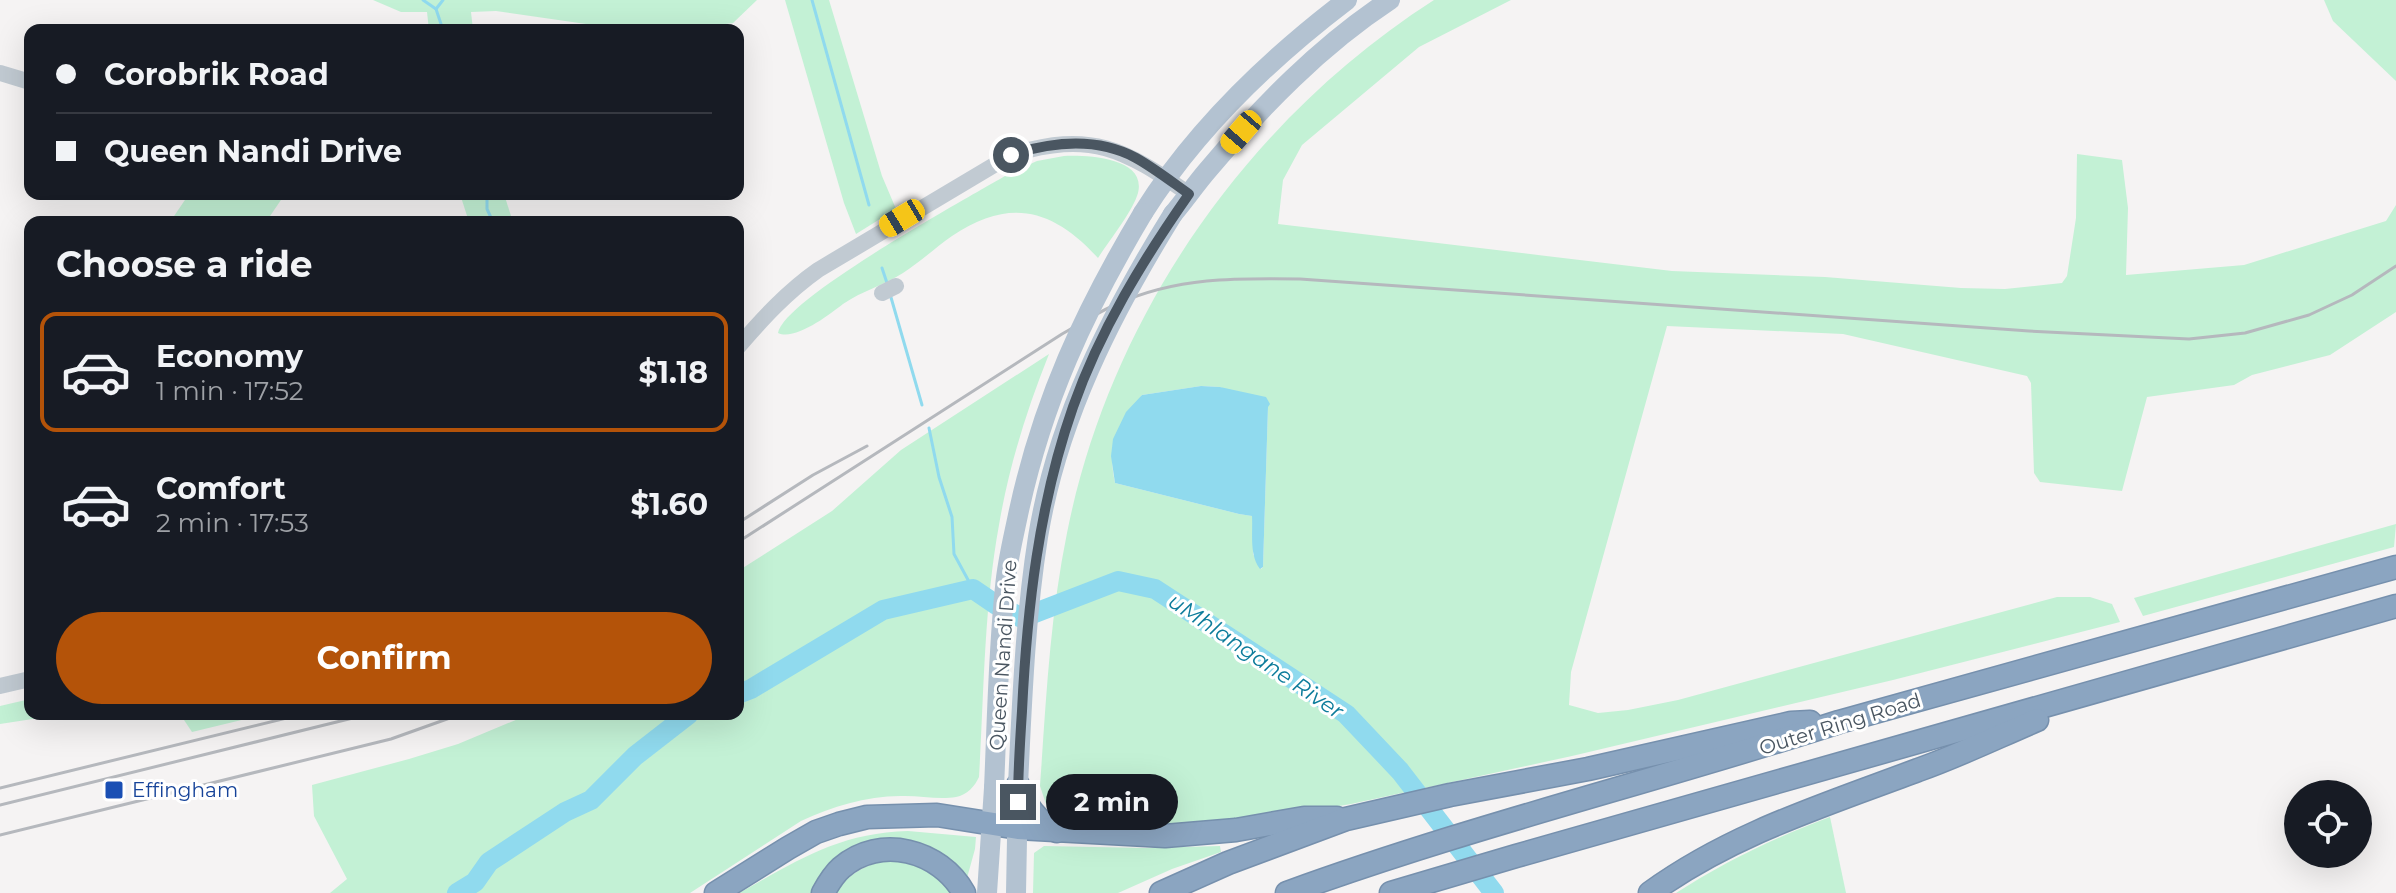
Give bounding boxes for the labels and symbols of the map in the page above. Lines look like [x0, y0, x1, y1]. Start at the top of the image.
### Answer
car [1216, 106, 1266, 158]
route start [993, 137, 1029, 173]
car [875, 195, 929, 241]
street label: Queen Nandi Drive [984, 559, 1022, 751]
water label: uMhlangane River [1163, 587, 1350, 725]
street label: Outer Ring Road [1756, 688, 1924, 760]
callout: 2 min [1046, 774, 1178, 830]
place label: Effingham [132, 778, 238, 802]
marker: Effingham [103, 779, 125, 801]
route end [1000, 784, 1036, 820]

